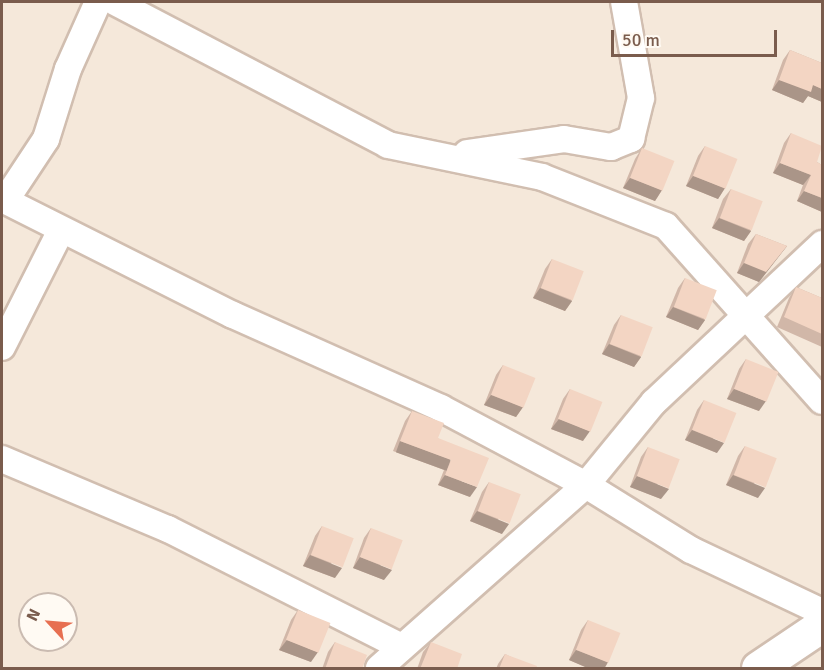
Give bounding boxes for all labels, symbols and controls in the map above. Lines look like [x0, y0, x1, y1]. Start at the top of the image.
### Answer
scale bar [614, 18, 780, 56]
text: 50 m [622, 29, 660, 51]
north arrow [18, 592, 78, 652]
text: N [22, 606, 45, 624]

